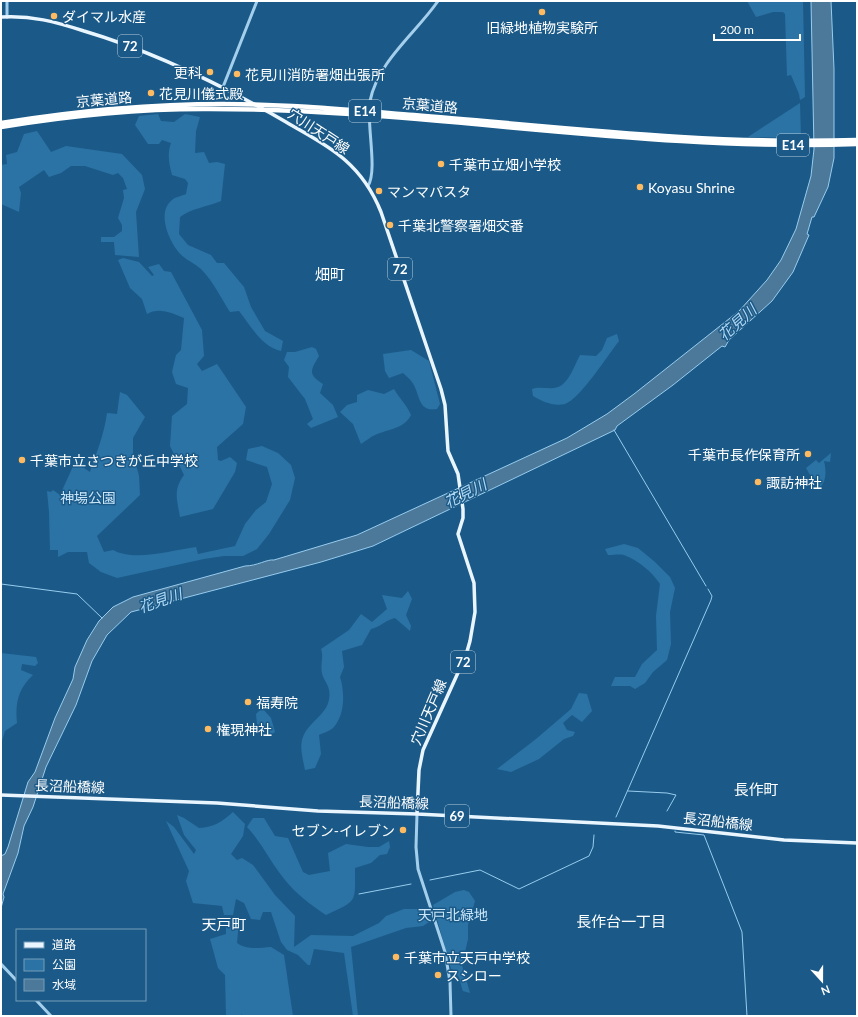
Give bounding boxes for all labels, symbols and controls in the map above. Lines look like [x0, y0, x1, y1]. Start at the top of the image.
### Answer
marker: 旧緑地植物実験所 [537, 7, 547, 17]
place label: ダイマル水産 [62, 8, 146, 25]
marker: ダイマル水産 [49, 11, 59, 21]
scale bar [714, 16, 800, 42]
place label: 旧緑地植物実験所 [486, 19, 598, 36]
text: 200 m [720, 22, 754, 37]
road number: 72 [118, 35, 142, 57]
place label: 更科 [174, 64, 202, 81]
place label: 花見川消防署畑出張所 [245, 66, 385, 83]
marker: 更科 [205, 67, 215, 77]
marker: 花見川消防署畑出張所 [232, 69, 242, 79]
place label: 花見川儀式殿 [159, 85, 243, 102]
street label: 京葉道路 [75, 88, 133, 110]
marker: 花見川儀式殿 [146, 88, 156, 98]
street label: 京葉道路 [401, 94, 459, 116]
road number: E14 [349, 100, 381, 122]
street label: 穴川天戸線 [285, 105, 353, 157]
road number: E14 [777, 134, 809, 156]
place label: 千葉市立畑小学校 [449, 156, 561, 173]
marker: 千葉市立畑小学校 [436, 159, 446, 169]
place label: Koyasu Shrine [648, 179, 735, 196]
marker: Koyasu Shrine [635, 182, 645, 192]
place label: マンマパスタ [387, 183, 471, 200]
marker: マンマパスタ [374, 186, 384, 196]
place label: 千葉北警察署畑交番 [398, 217, 524, 234]
marker: 千葉北警察署畑交番 [385, 220, 395, 230]
road number: 72 [388, 258, 412, 280]
district label: 畑町 [315, 265, 345, 283]
water label: 花見川 [714, 299, 761, 344]
place label: 千葉市長作保育所 [688, 446, 800, 463]
marker: 千葉市長作保育所 [803, 449, 813, 459]
place label: 千葉市立さつきが丘中学校 [30, 452, 198, 469]
marker: 千葉市立さつきが丘中学校 [17, 455, 27, 465]
water label: 花見川 [441, 474, 491, 511]
place label: 諏訪神社 [766, 474, 822, 491]
marker: 諏訪神社 [753, 477, 763, 487]
park label: 神場公園 [60, 489, 116, 506]
water label: 花見川 [136, 584, 186, 616]
road number: 72 [451, 651, 475, 673]
street label: 穴川天戸線 [407, 676, 449, 748]
place label: 福寿院 [256, 694, 298, 711]
marker: 福寿院 [243, 697, 253, 707]
place label: 権現神社 [216, 721, 272, 738]
marker: 権現神社 [203, 724, 213, 734]
street label: 長沼船橋線 [35, 776, 105, 796]
district label: 長作町 [733, 780, 779, 798]
street label: 長沼船橋線 [359, 792, 429, 812]
road number: 69 [445, 805, 469, 827]
street label: 長沼船橋線 [682, 809, 754, 833]
place label: セブン-イレブン [292, 822, 395, 839]
marker: セブン-イレブン [398, 825, 408, 835]
park label: 天戸北緑地 [418, 906, 488, 923]
district label: 長作台一丁目 [576, 912, 666, 930]
district label: 天戸町 [201, 915, 247, 933]
legend [16, 929, 146, 1001]
text: 道路 [52, 937, 76, 952]
place label: 千葉市立天戸中学校 [404, 949, 530, 966]
marker: 千葉市立天戸中学校 [391, 952, 401, 962]
text: 公園 [52, 957, 76, 972]
north arrow [802, 961, 842, 1001]
place label: スシロー [446, 967, 502, 984]
marker: スシロー [433, 970, 443, 980]
text: 水域 [52, 977, 76, 992]
text: N [819, 983, 832, 998]

